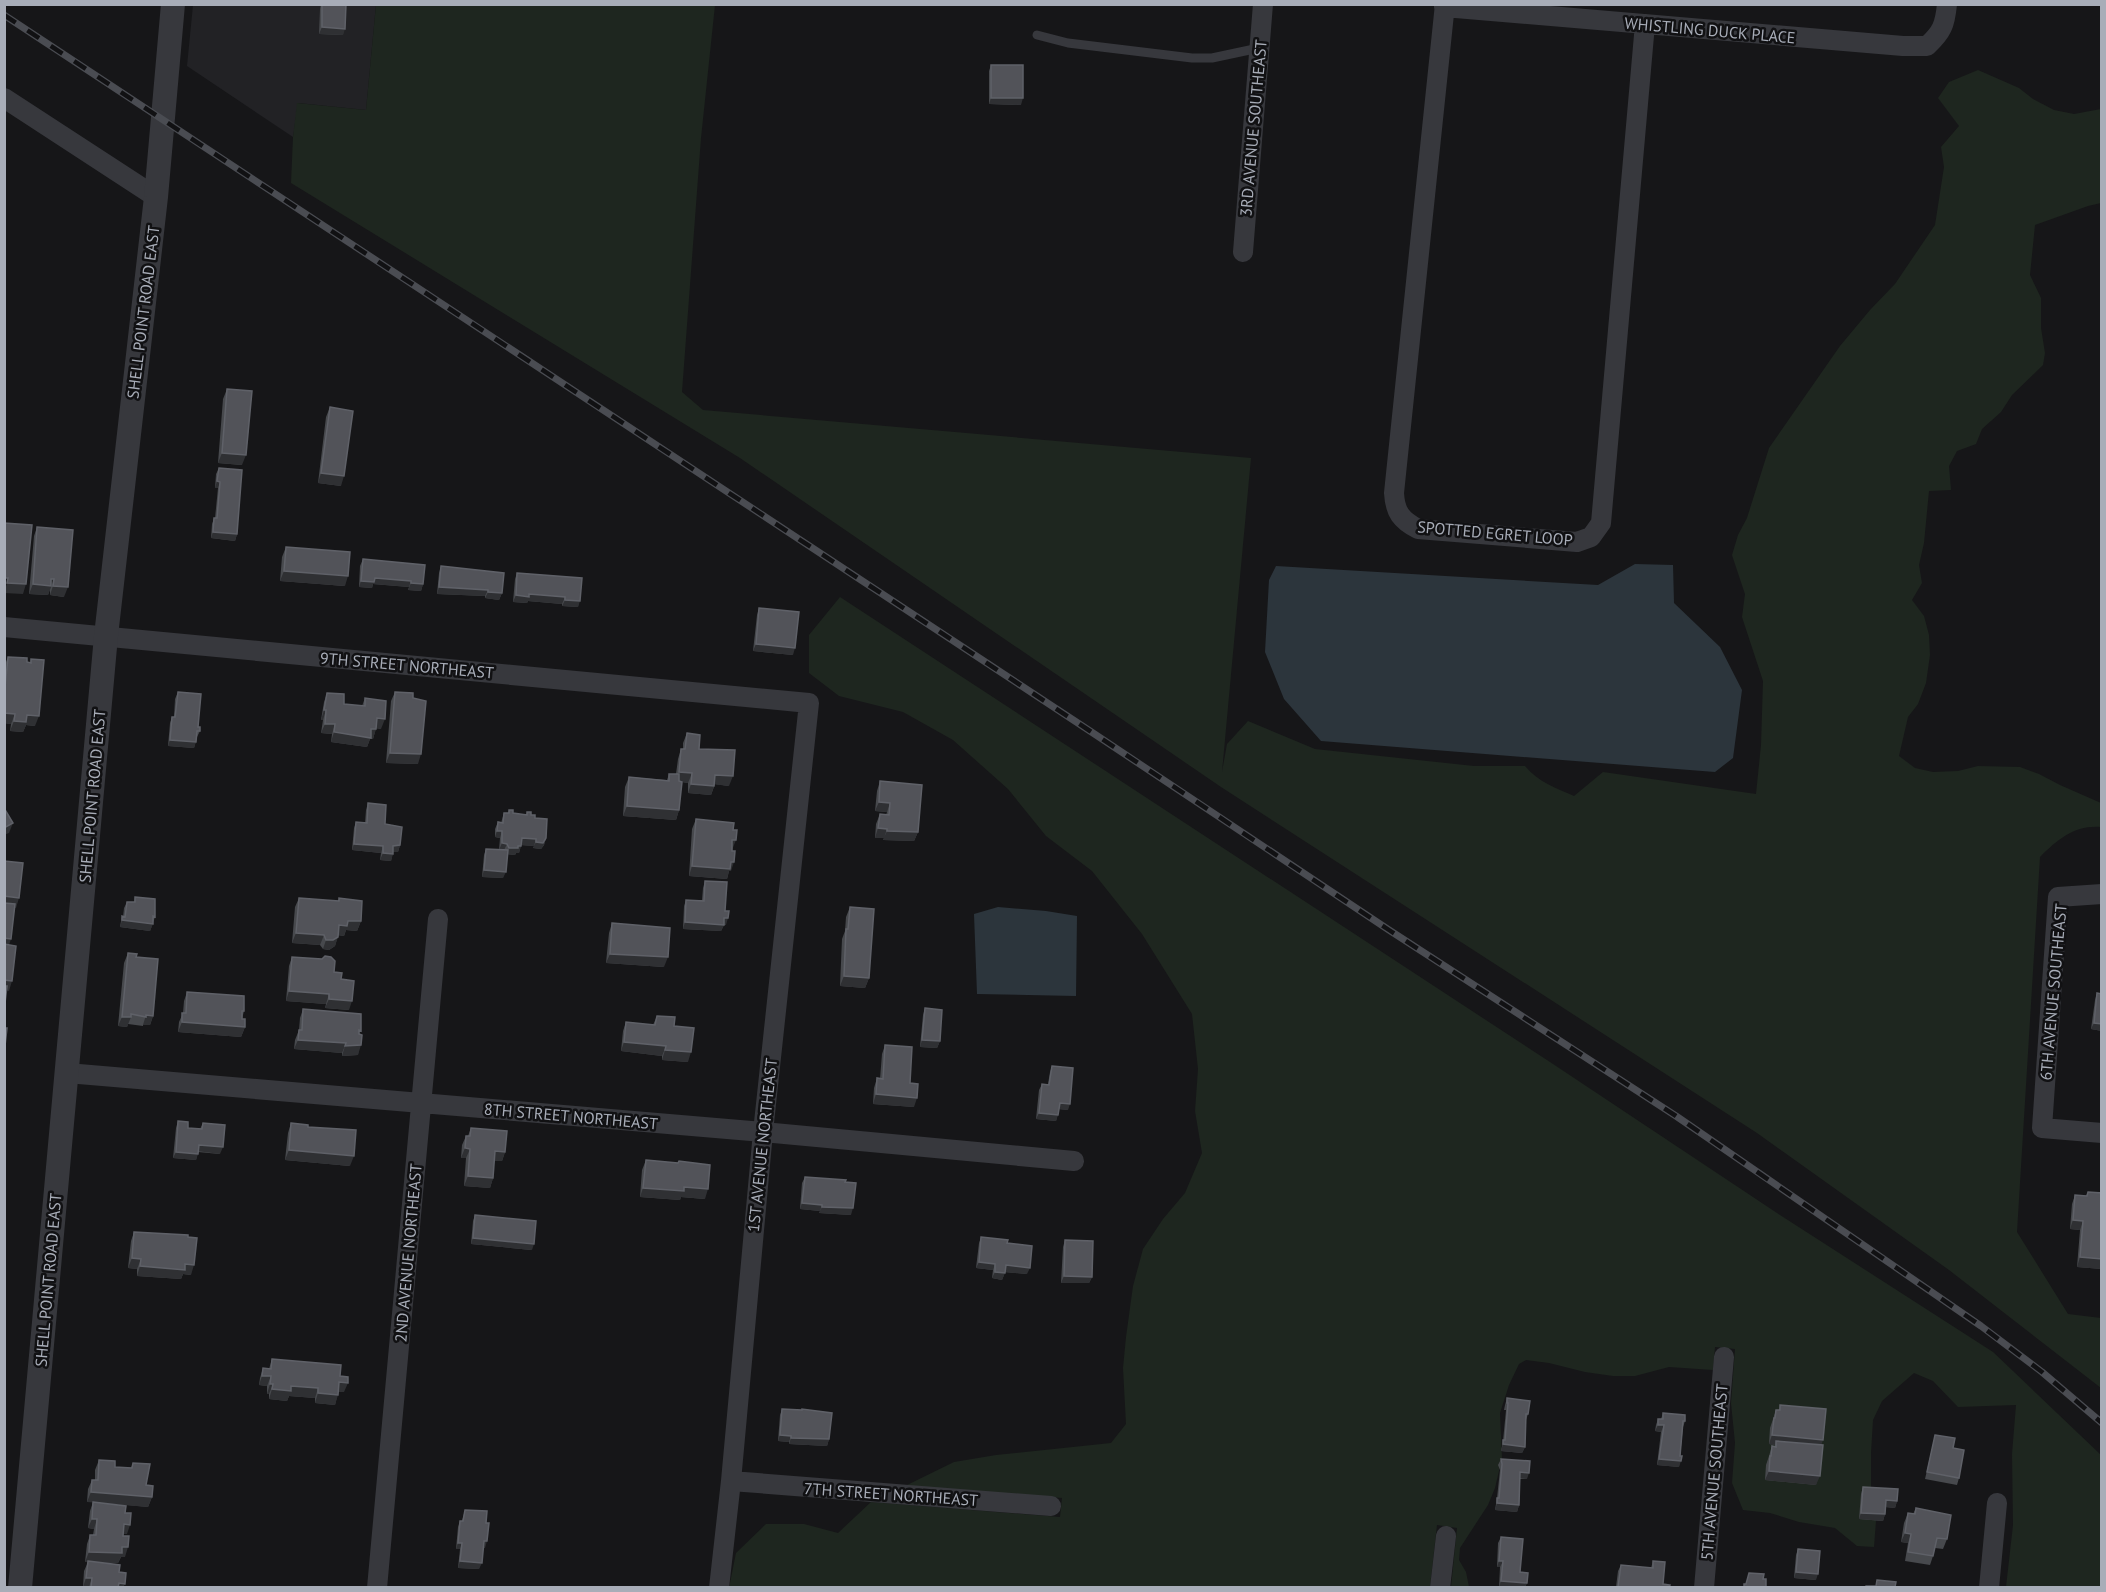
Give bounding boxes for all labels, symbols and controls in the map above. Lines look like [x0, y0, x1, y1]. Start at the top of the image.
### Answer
street label: WHISTLING DUCK PLACE [1624, 13, 1796, 47]
street label: 3RD AVENUE SOUTHEAST [1235, 39, 1271, 217]
street label: SHELL POINT ROAD EAST [122, 224, 164, 400]
street label: SPOTTED EGRET LOOP [1417, 516, 1574, 550]
street label: 9TH STREET NORTHEAST [319, 647, 495, 683]
street label: SHELL POINT ROAD EAST [74, 708, 110, 884]
street label: 6TH AVENUE SOUTHEAST [2035, 903, 2071, 1081]
street label: 1ST AVENUE NORTHEAST [743, 1057, 781, 1233]
street label: 8TH STREET NORTHEAST [483, 1098, 659, 1134]
street label: 2ND AVENUE NORTHEAST [390, 1163, 426, 1343]
street label: SHELL POINT ROAD EAST [30, 1192, 66, 1368]
street label: 5TH AVENUE SOUTHEAST [1696, 1383, 1732, 1561]
street label: 7TH STREET NORTHEAST [803, 1478, 979, 1510]

